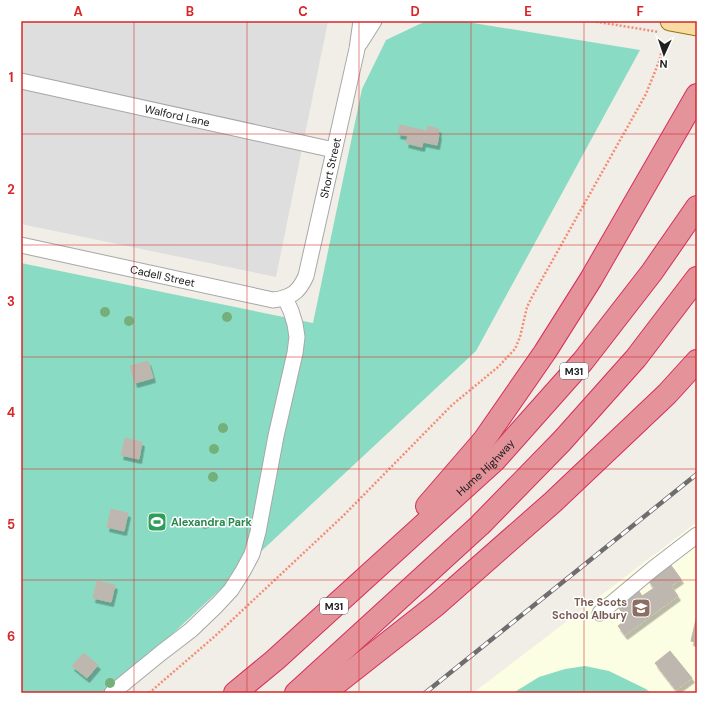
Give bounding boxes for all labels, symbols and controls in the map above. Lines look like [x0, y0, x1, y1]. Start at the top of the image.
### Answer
text: A [73, 3, 83, 20]
text: B [186, 3, 194, 20]
text: C [298, 3, 308, 20]
text: D [410, 3, 420, 20]
text: E [524, 3, 532, 20]
text: F [636, 3, 644, 20]
north arrow [644, 34, 684, 74]
text: N [659, 57, 668, 71]
text: 1 [9, 69, 13, 86]
street label: Walford Lane [143, 101, 211, 129]
street label: Short Street [317, 136, 344, 200]
text: 2 [7, 181, 15, 198]
street label: Cadell Street [129, 262, 196, 290]
text: 3 [7, 293, 15, 310]
road number: M31 [560, 363, 588, 379]
text: 4 [7, 404, 15, 421]
street label: Hume Highway [453, 436, 517, 499]
sports icon: Alexandra Park [146, 511, 168, 533]
place label: Alexandra Park [171, 515, 252, 529]
text: 5 [7, 516, 15, 533]
place label: The Scots School Albury [552, 595, 627, 622]
school or university icon: The Scots School Albury [630, 597, 652, 619]
road number: M31 [320, 598, 348, 614]
text: 6 [7, 628, 15, 645]

